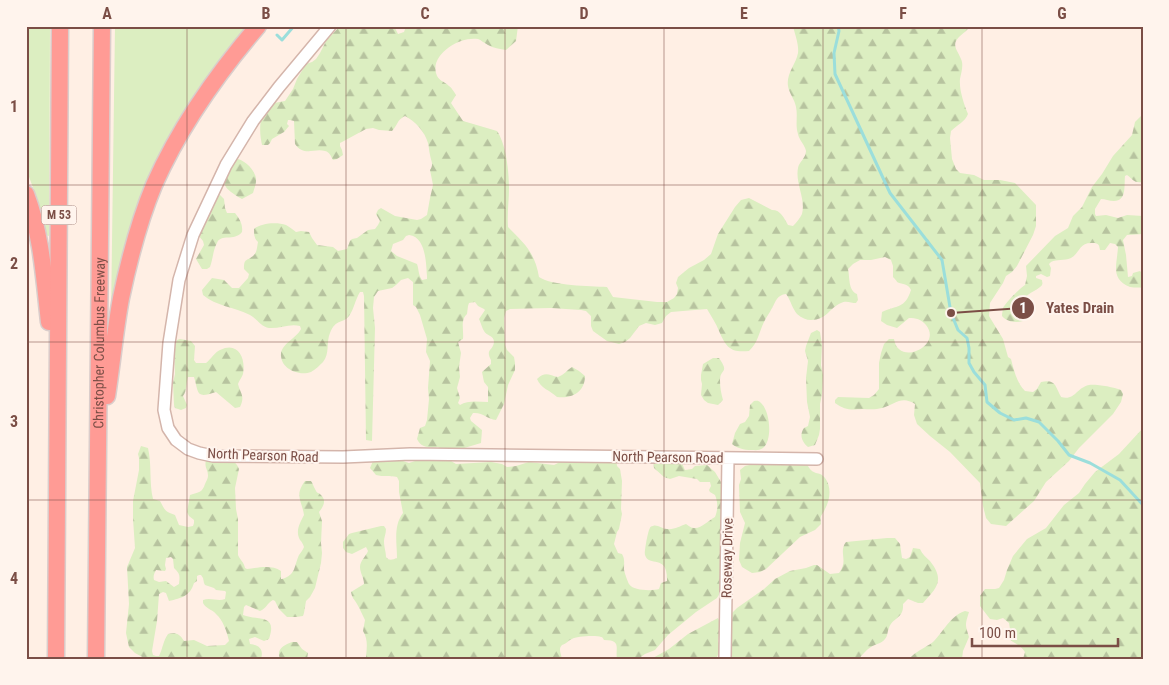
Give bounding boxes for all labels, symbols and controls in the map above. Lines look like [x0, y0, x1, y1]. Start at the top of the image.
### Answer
text: A [102, 4, 112, 23]
text: B [262, 4, 271, 23]
text: C [420, 4, 430, 23]
text: D [579, 4, 589, 23]
text: E [740, 4, 748, 23]
text: F [899, 4, 907, 23]
text: G [1057, 4, 1067, 23]
text: 1 [10, 97, 18, 116]
road number: M 53 [42, 206, 76, 224]
text: 2 [10, 254, 18, 273]
street label: Christopher Columbus Freeway [90, 257, 108, 429]
callout: Yates Drain [1011, 293, 1124, 323]
text: 1 [1019, 299, 1027, 317]
text: Yates Drain [1046, 299, 1114, 317]
text: 3 [10, 412, 18, 431]
street label: North Pearson Road [207, 445, 319, 465]
street label: North Pearson Road [612, 448, 724, 466]
street label: Roseway Drive [718, 517, 736, 598]
text: 4 [10, 569, 18, 588]
scale bar [972, 615, 1118, 647]
text: 100 m [979, 624, 1016, 642]

